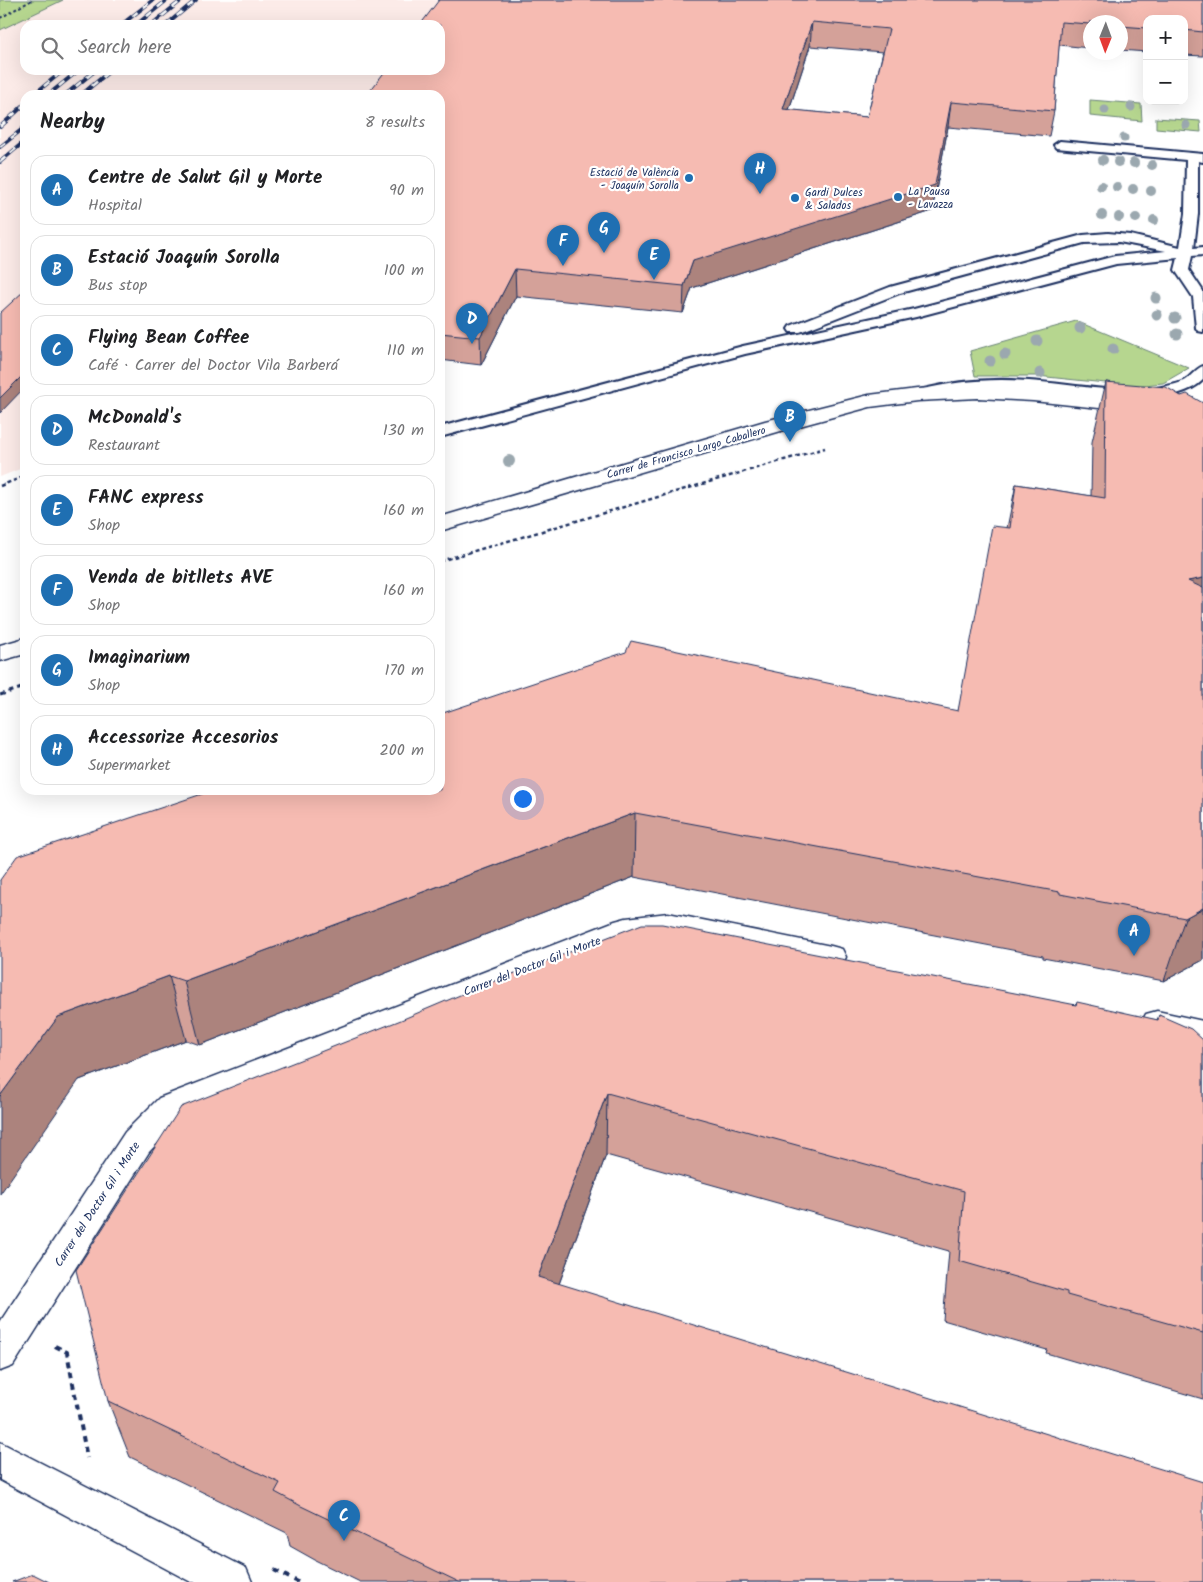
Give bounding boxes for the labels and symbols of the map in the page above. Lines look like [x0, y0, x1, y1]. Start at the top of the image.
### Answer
north arrow [1083, 15, 1128, 60]
pin: H [744, 153, 776, 194]
place label: Estació de València - Joaquín Sorolla [590, 164, 679, 195]
marker: Estació de València - Joaquín Sorolla [683, 172, 695, 184]
place label: La Pausa - Lavazza [908, 183, 953, 214]
place label: Gardi Dulces & Salados [805, 184, 863, 215]
marker: La Pausa - Lavazza [892, 191, 904, 203]
marker: Gardi Dulces & Salados [789, 192, 801, 204]
pin: G [588, 212, 620, 253]
pin: F [547, 225, 579, 266]
pin: E [638, 239, 670, 280]
pin: D [456, 303, 488, 344]
pin: B [774, 401, 806, 442]
street label: Carrer de Francisco Largo Caballero [605, 422, 768, 484]
your location [510, 786, 536, 812]
pin: A [1118, 915, 1150, 956]
street label: Carrer del Doctor Gil i Morte [461, 931, 604, 1001]
street label: Carrer del Doctor Gil i Morte [50, 1137, 145, 1271]
pin: C [328, 1500, 360, 1541]

